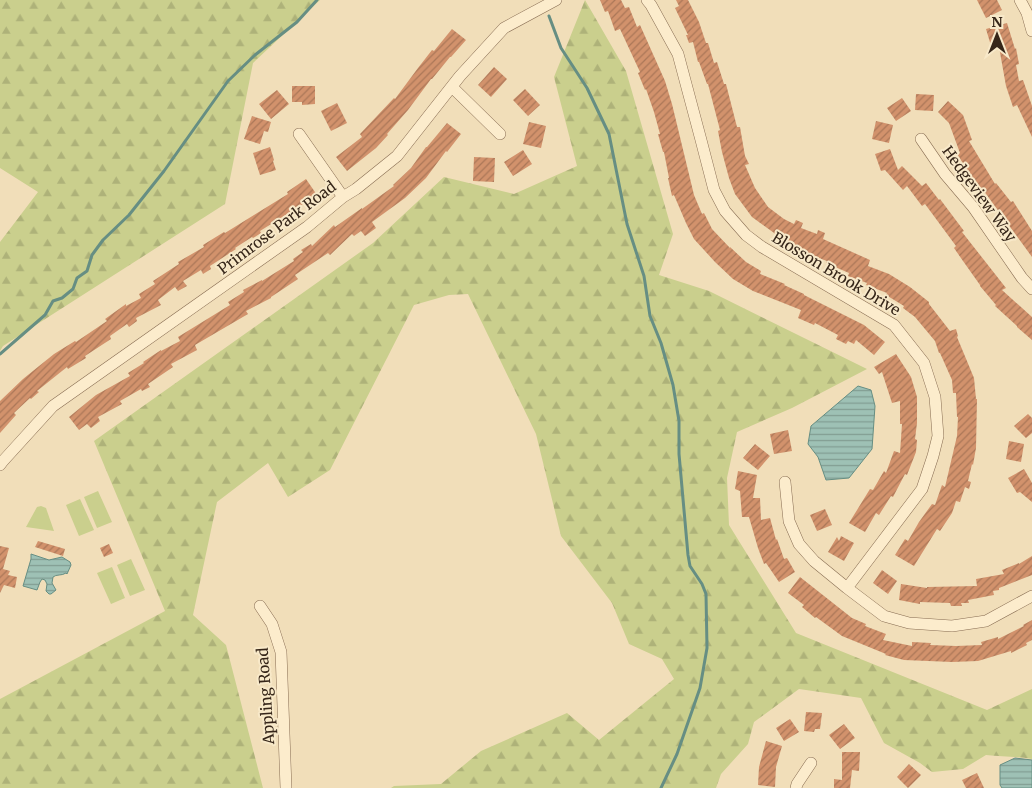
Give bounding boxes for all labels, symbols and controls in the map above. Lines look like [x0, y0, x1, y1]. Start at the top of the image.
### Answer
north arrow [972, 10, 1022, 60]
text: N [991, 13, 1003, 31]
street label: Hedgeview Way [938, 142, 1021, 246]
street label: Primrose Park Road [214, 177, 340, 278]
street label: Blosson Brook Drive [769, 228, 904, 319]
street label: Appling Road [253, 647, 278, 746]

